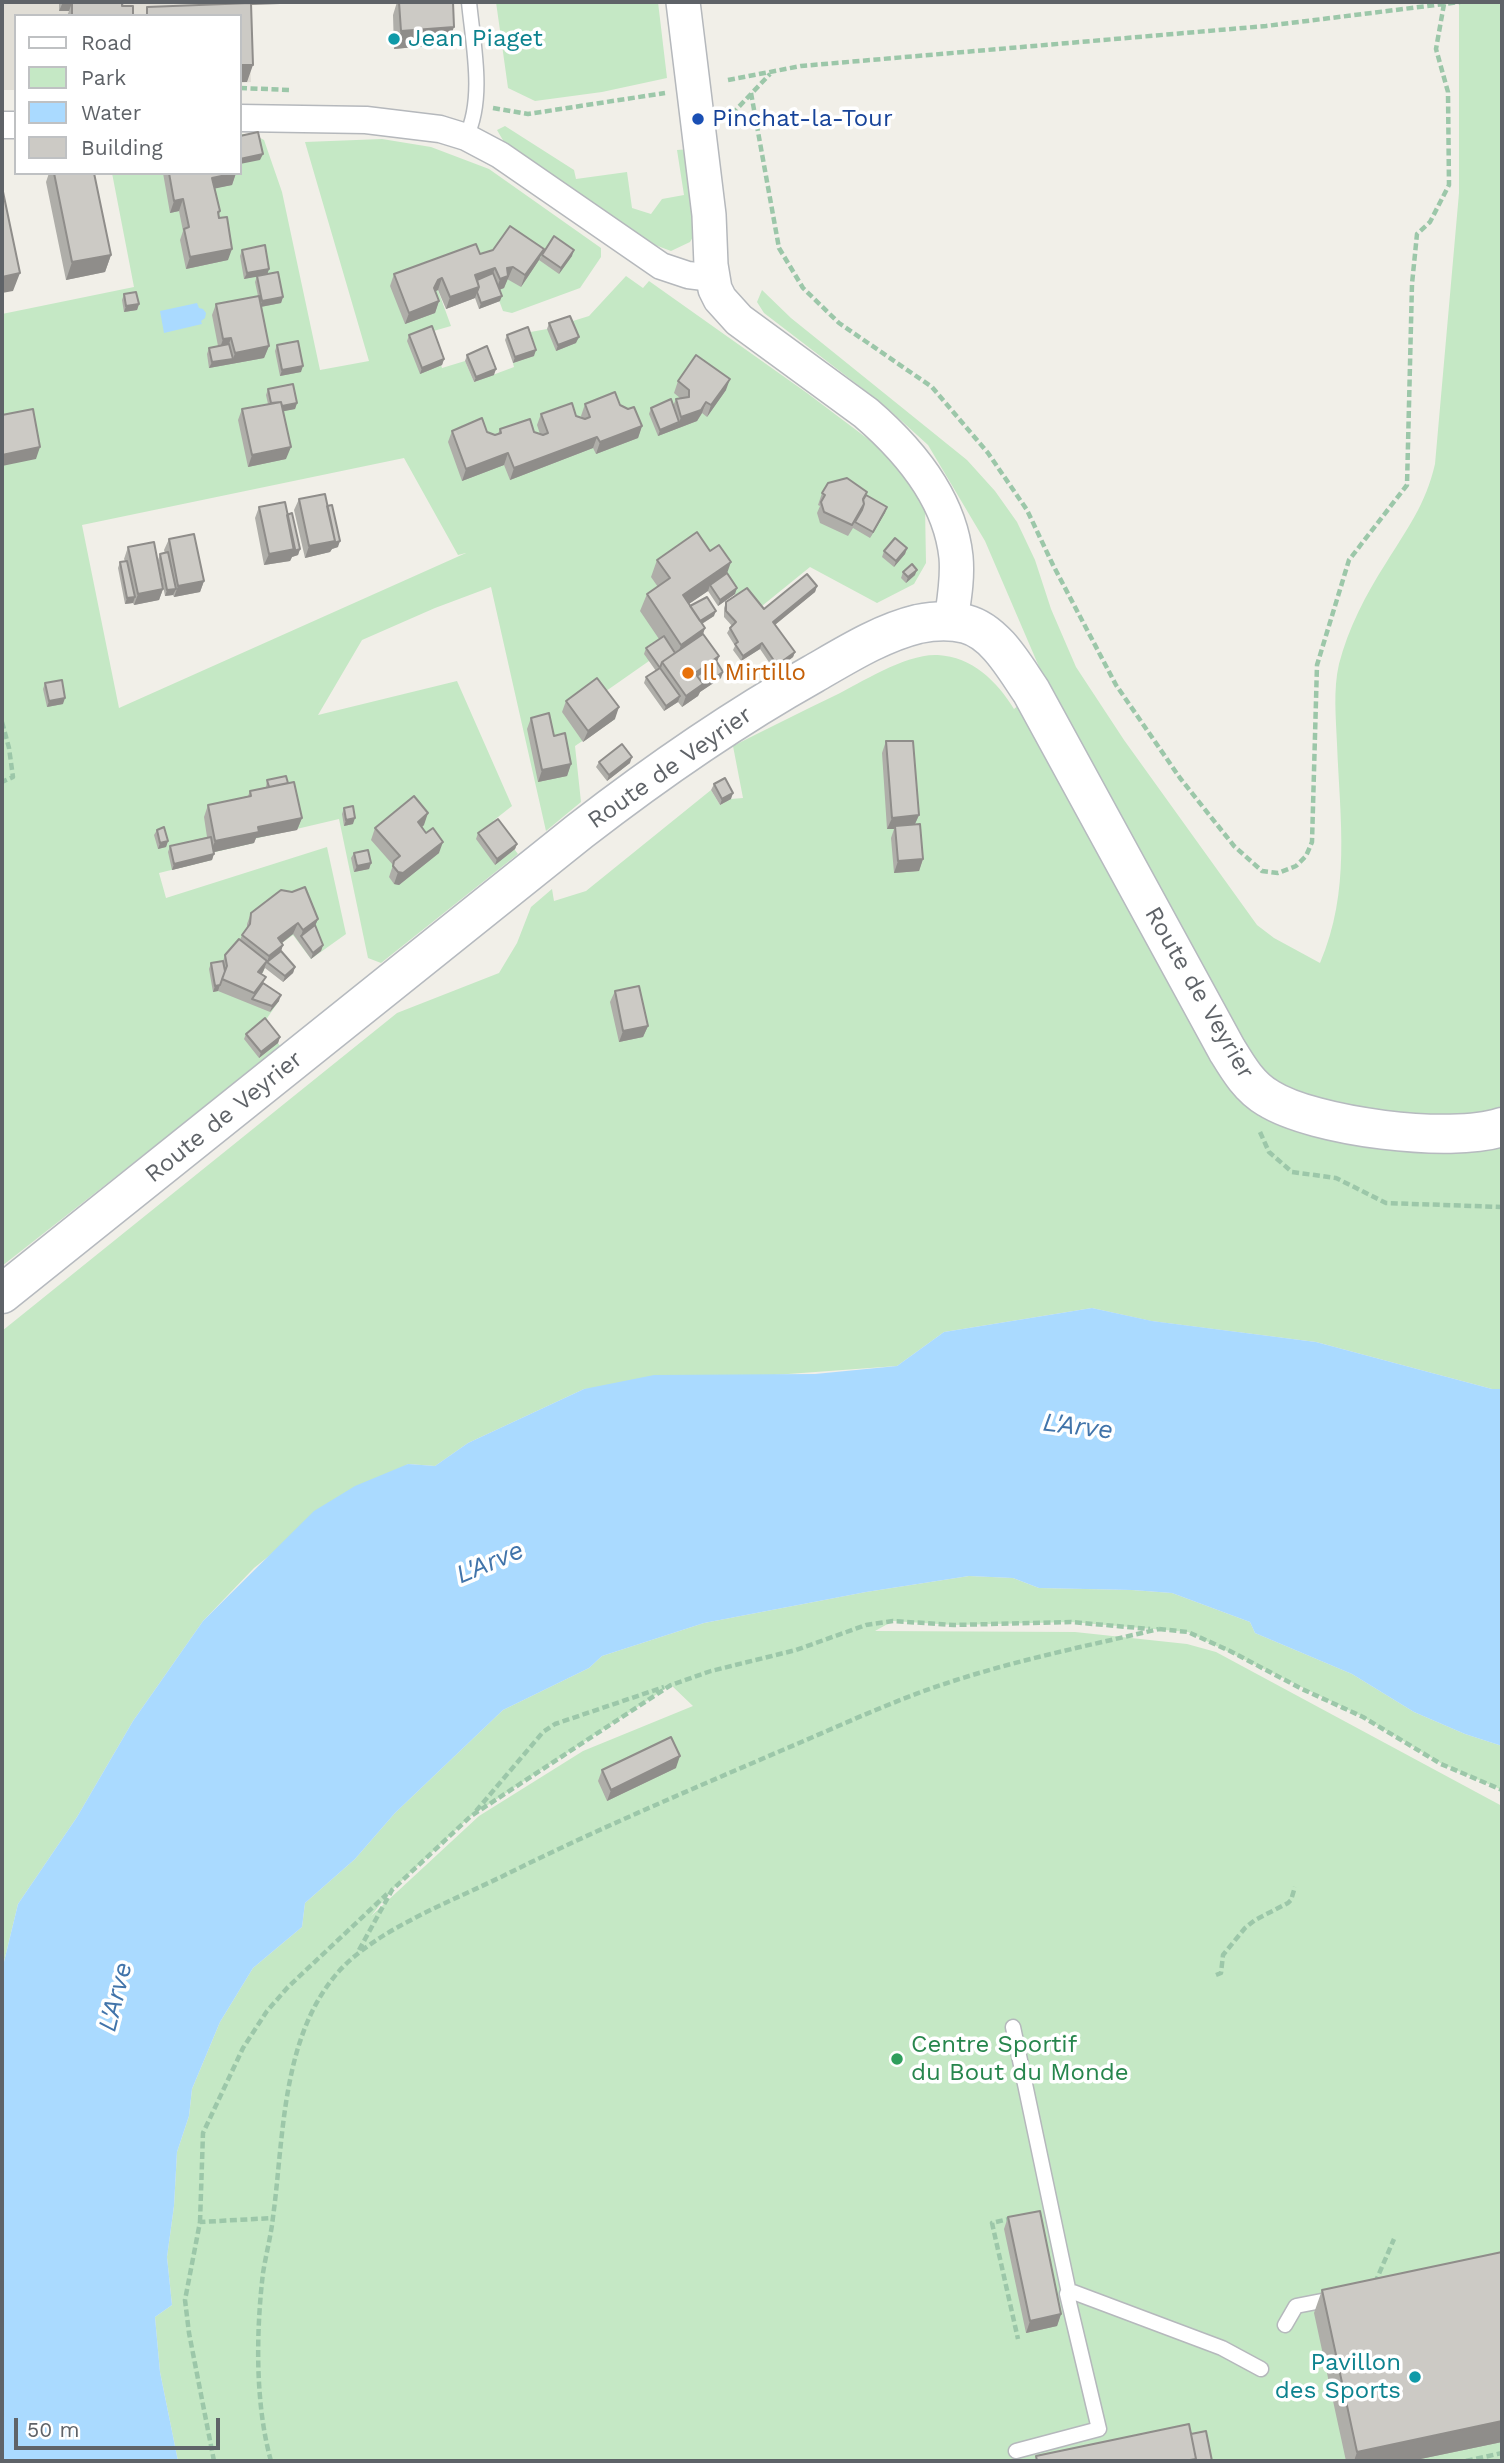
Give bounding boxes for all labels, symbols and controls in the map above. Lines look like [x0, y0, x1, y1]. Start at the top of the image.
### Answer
legend [14, 14, 242, 175]
place label: Jean Piaget [408, 25, 543, 53]
text: Road [81, 30, 132, 55]
marker: Jean Piaget [386, 31, 402, 47]
text: Park [81, 65, 126, 90]
text: Water [81, 100, 141, 125]
place label: Pinchat-la-Tour [712, 105, 893, 133]
marker: Pinchat-la-Tour [690, 111, 706, 127]
text: Building [81, 135, 163, 160]
place label: Il Mirtillo [702, 659, 806, 687]
marker: Il Mirtillo [680, 665, 696, 681]
street label: Route de Veyrier [582, 701, 758, 835]
street label: Route de Veyrier [1138, 902, 1260, 1084]
street label: Route de Veyrier [140, 1045, 308, 1189]
water label: L'Arve [1041, 1407, 1115, 1447]
water label: L'Arve [451, 1535, 529, 1591]
water label: L'Arve [92, 1959, 140, 2035]
place label: Centre Sportif du Bout du Monde [911, 2031, 1129, 2087]
marker: Centre Sportif du Bout du Monde [889, 2051, 905, 2067]
place label: Pavillon des Sports [1275, 2349, 1401, 2405]
marker: Pavillon des Sports [1407, 2369, 1423, 2385]
scale bar [18, 2404, 224, 2448]
text: 50 m [27, 2417, 79, 2442]

